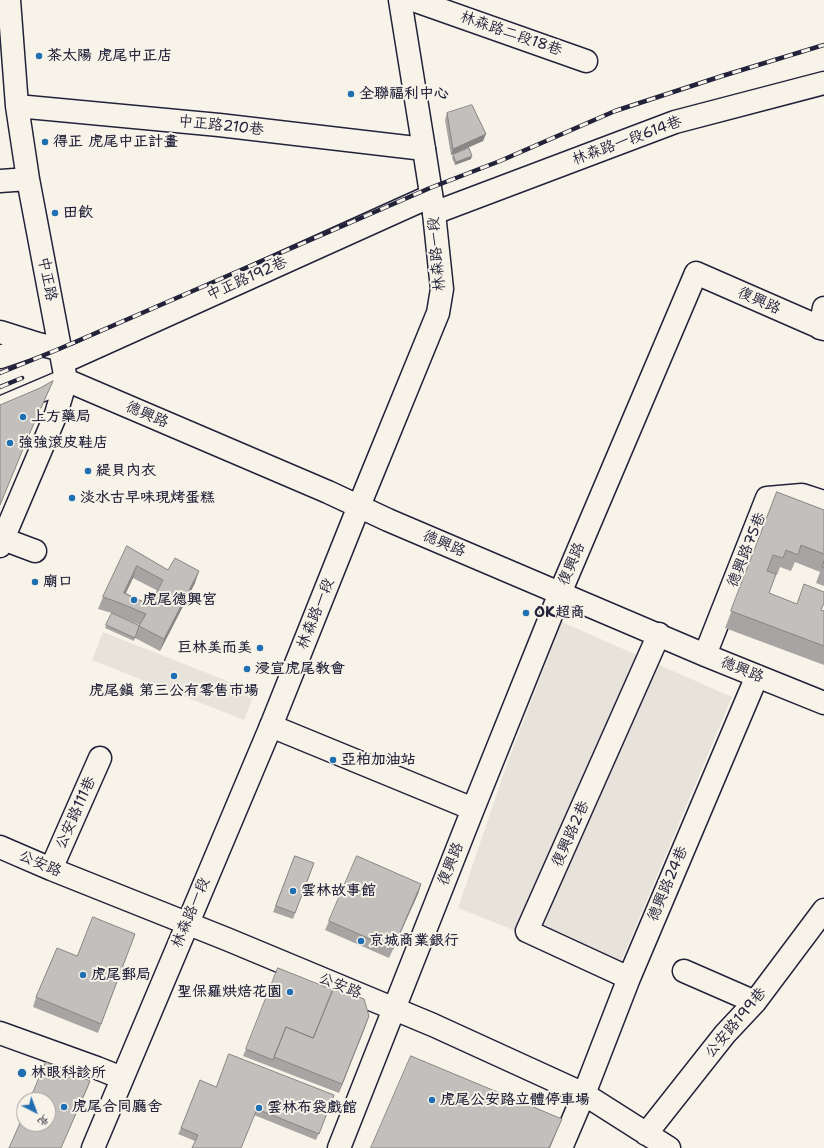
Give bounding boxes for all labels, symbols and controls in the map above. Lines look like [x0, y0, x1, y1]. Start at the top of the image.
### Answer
street label: 林森路二段18巷 [458, 8, 564, 60]
place label: 茶太陽 虎尾中正店 [47, 47, 172, 65]
marker: 茶太陽 虎尾中正店 [34, 51, 44, 61]
place label: 全聯福利中心 [359, 85, 449, 103]
marker: 全聯福利中心 [346, 89, 356, 99]
street label: 中正路210巷 [177, 113, 265, 139]
street label: 林森路一段614巷 [570, 113, 684, 169]
place label: 得正 虎尾中正計畫 [53, 133, 178, 151]
marker: 得正 虎尾中正計畫 [40, 137, 50, 147]
place label: 田飲 [63, 204, 93, 222]
marker: 田飲 [50, 208, 60, 218]
street label: 林森路一段 [425, 216, 449, 292]
street label: 中正路192巷 [204, 253, 290, 305]
street label: 中正路 [34, 255, 60, 303]
street label: 復興路 [735, 284, 783, 318]
street label: 德興路 [123, 398, 171, 432]
place label: 上方藥局 [31, 408, 91, 426]
marker: 上方藥局 [18, 412, 28, 422]
place label: 強強滾皮鞋店 [18, 434, 108, 452]
marker: 強強滾皮鞋店 [5, 438, 15, 448]
place label: 緹貝內衣 [96, 462, 156, 480]
marker: 緹貝內衣 [83, 466, 93, 476]
place label: 淡水古早味現烤蛋糕 [80, 489, 215, 507]
marker: 淡水古早味現烤蛋糕 [67, 493, 77, 503]
street label: 德興路75巷 [724, 510, 770, 590]
street label: 德興路 [420, 527, 468, 561]
street label: 復興路 [555, 540, 589, 588]
place label: 廟口 [43, 573, 73, 591]
street label: 林森路一段 [294, 576, 338, 652]
marker: 廟口 [30, 577, 40, 587]
place label: 虎尾德興宮 [142, 591, 217, 609]
marker: 虎尾德興宮 [129, 595, 139, 605]
place label: OK超商 [534, 604, 585, 622]
marker: OK超商 [521, 608, 531, 618]
place label: 巨林美而美 [177, 639, 252, 657]
marker: 巨林美而美 [255, 643, 265, 653]
street label: 德興路 [718, 653, 766, 687]
place label: 浸宣虎尾教會 [255, 660, 345, 678]
marker: 浸宣虎尾教會 [242, 664, 252, 674]
marker: 虎尾鎮 第三公有零售市場 [169, 671, 179, 681]
place label: 虎尾鎮 第三公有零售市場 [89, 682, 259, 700]
place label: 亞柏加油站 [341, 751, 416, 769]
marker: 亞柏加油站 [328, 755, 338, 765]
street label: 公安路111巷 [52, 774, 100, 852]
street label: 復興路2巷 [548, 798, 594, 870]
street label: 復興路 [434, 840, 468, 888]
street label: 德興路24巷 [644, 844, 692, 924]
street label: 公安路 [16, 847, 64, 881]
street label: 林森路一段 [168, 875, 214, 951]
place label: 雲林故事館 [301, 882, 376, 900]
marker: 雲林故事館 [288, 886, 298, 896]
place label: 京城商業銀行 [369, 932, 459, 950]
marker: 京城商業銀行 [356, 936, 366, 946]
place label: 虎尾郵局 [91, 966, 151, 984]
street label: 公安路 [316, 969, 364, 1003]
marker: 虎尾郵局 [78, 970, 88, 980]
place label: 聖保羅烘焙花園 [177, 983, 282, 1001]
street label: 公安路199巷 [701, 984, 771, 1062]
marker: 聖保羅烘焙花園 [285, 987, 295, 997]
place label: 林眼科診所 [31, 1064, 106, 1082]
marker: 林眼科診所 [16, 1067, 28, 1079]
place label: 虎尾公安路立體停車場 [440, 1091, 590, 1109]
north arrow [16, 1092, 56, 1132]
marker: 虎尾公安路立體停車場 [427, 1095, 437, 1105]
place label: 虎尾合同廳舍 [72, 1098, 162, 1116]
place label: 雲林布袋戲館 [267, 1099, 357, 1117]
marker: 虎尾合同廳舍 [59, 1102, 69, 1112]
marker: 雲林布袋戲館 [254, 1103, 264, 1113]
text: 北 [35, 1111, 53, 1130]

